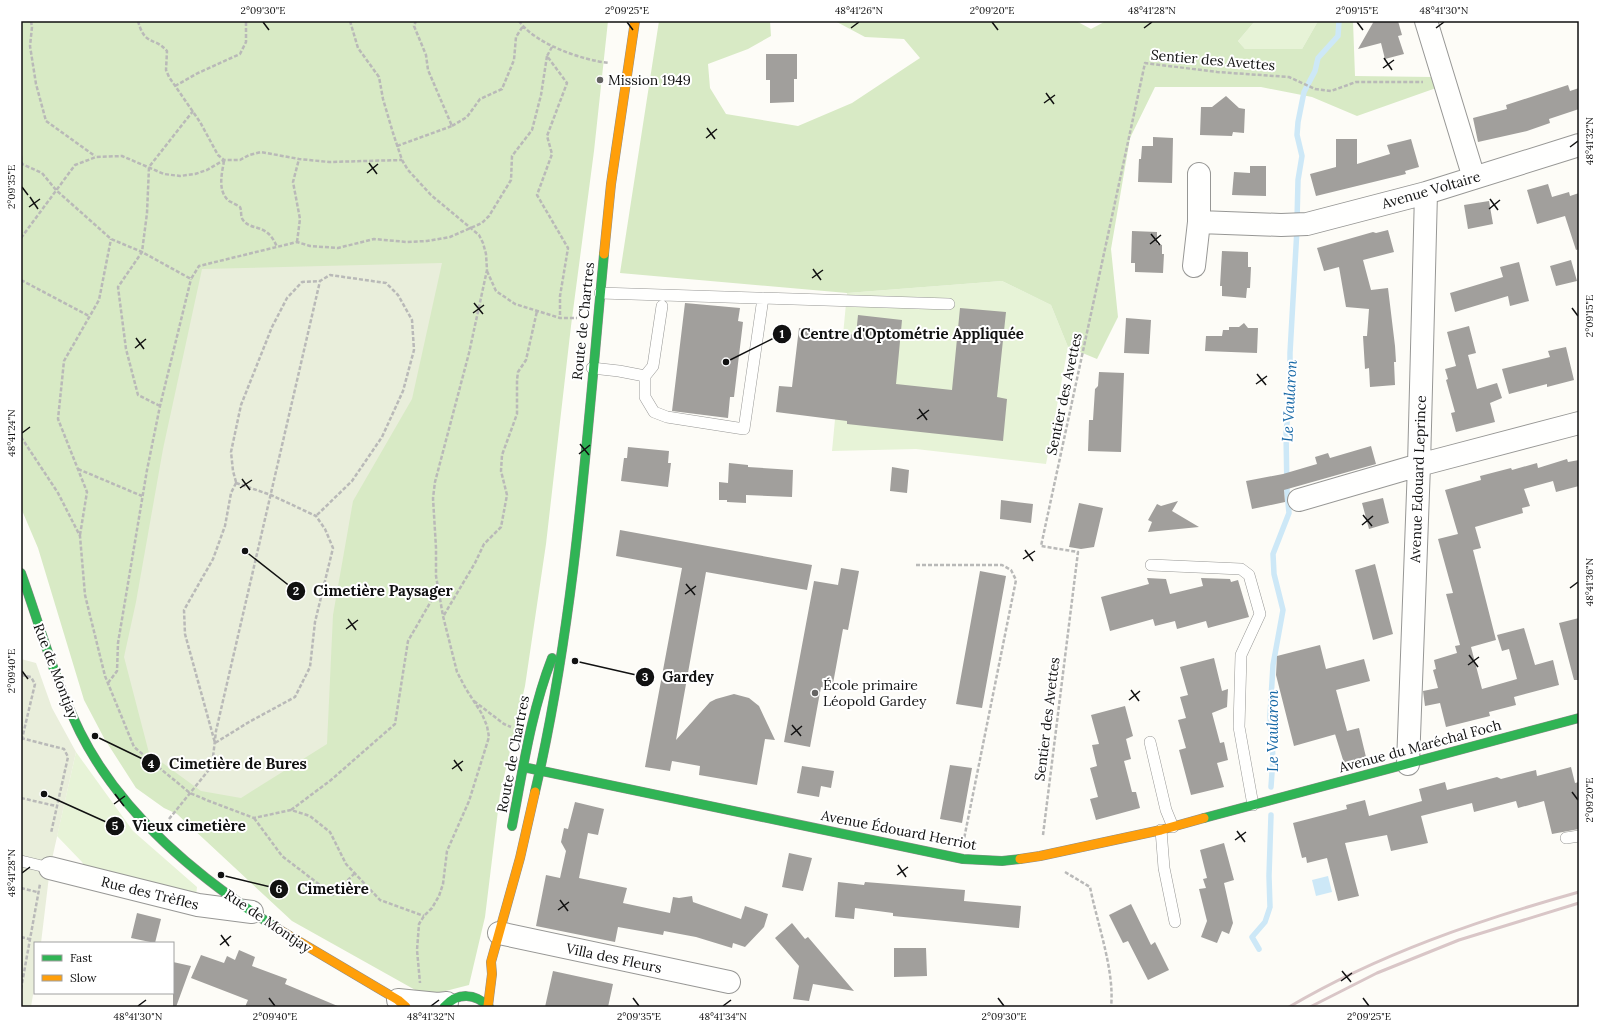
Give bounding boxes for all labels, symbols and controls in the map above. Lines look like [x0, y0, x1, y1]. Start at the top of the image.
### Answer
text: 2°09'30"E [241, 4, 285, 17]
text: 2°09'25"E [605, 4, 649, 17]
text: 48°41'26"N [835, 4, 883, 17]
text: 2°09'20"E [970, 4, 1014, 17]
text: 48°41'28"N [1128, 4, 1176, 17]
text: 2°09'15"E [1336, 4, 1378, 17]
text: 48°41'30"N [1420, 4, 1469, 17]
street label: Sentier des Avettes [1150, 46, 1276, 74]
place label: Mission 1949 [608, 71, 691, 89]
marker: Mission 1949 [595, 75, 605, 85]
text: 48°41'32"N [1583, 117, 1596, 165]
text: 2°09'35"E [5, 165, 18, 209]
street label: Avenue Voltaire [1379, 167, 1483, 213]
street label: Route de Chartres [568, 261, 598, 381]
text: 2°09'15"E [1583, 295, 1596, 337]
callout: Centre d'Optométrie Appliquée [772, 320, 1032, 347]
text: Centre d'Optométrie Appliquée [800, 324, 1024, 343]
text: 1 [780, 326, 785, 341]
street label: Sentier des Avettes [1042, 331, 1086, 457]
water label: Le Vaularon [1277, 359, 1301, 442]
street label: Avenue Edouard Leprince [1406, 395, 1430, 564]
text: 48°41'24"N [5, 409, 18, 457]
text: 48°41'36"N [1583, 557, 1596, 606]
callout: Cimetière Paysager [286, 577, 461, 604]
text: Cimetière Paysager [313, 581, 453, 600]
text: 2 [293, 583, 299, 598]
street label: Rue de Montjay [30, 621, 83, 722]
text: 2°09'40"E [5, 649, 18, 693]
street label: Sentier des Avettes [1030, 656, 1064, 782]
callout: Gardey [635, 664, 722, 691]
text: Gardey [662, 667, 714, 686]
text: 3 [642, 669, 649, 684]
place label: École primaire Léopold Gardey [823, 676, 927, 710]
marker: École primaire Léopold Gardey [810, 688, 820, 698]
water label: Le Vaularon [1263, 689, 1282, 772]
street label: Route de Chartres [493, 694, 533, 814]
street label: Avenue du Maréchal Foch [1336, 716, 1503, 777]
callout: Cimetière de Bures [141, 750, 315, 777]
text: Cimetière de Bures [169, 754, 307, 773]
text: 4 [148, 756, 155, 771]
text: 2°09'20"E [1583, 778, 1596, 822]
street label: Avenue Édouard Herriot [819, 806, 979, 854]
callout: Vieux cimetière [105, 813, 254, 840]
text: Vieux cimetière [132, 816, 246, 835]
text: 5 [112, 818, 119, 833]
text: 48°41'28"N [5, 849, 18, 897]
street label: Rue des Trèfles [99, 872, 201, 914]
callout: Cimetière [269, 876, 377, 903]
text: Cimetière [297, 879, 369, 898]
text: 6 [276, 881, 283, 896]
street label: Rue de Montjay [221, 885, 315, 957]
street label: Villa des Fleurs [563, 939, 664, 977]
legend [34, 942, 174, 994]
text: Fast [70, 950, 93, 965]
text: Slow [70, 970, 97, 985]
text: 48°41'30"N [114, 1010, 163, 1023]
text: 2°09'40"E [253, 1010, 297, 1023]
text: 48°41'32"N [407, 1010, 455, 1023]
text: 2°09'35"E [617, 1010, 661, 1023]
text: 48°41'34"N [699, 1010, 747, 1023]
text: 2°09'30"E [982, 1010, 1026, 1023]
text: 2°09'25"E [1347, 1010, 1391, 1023]

